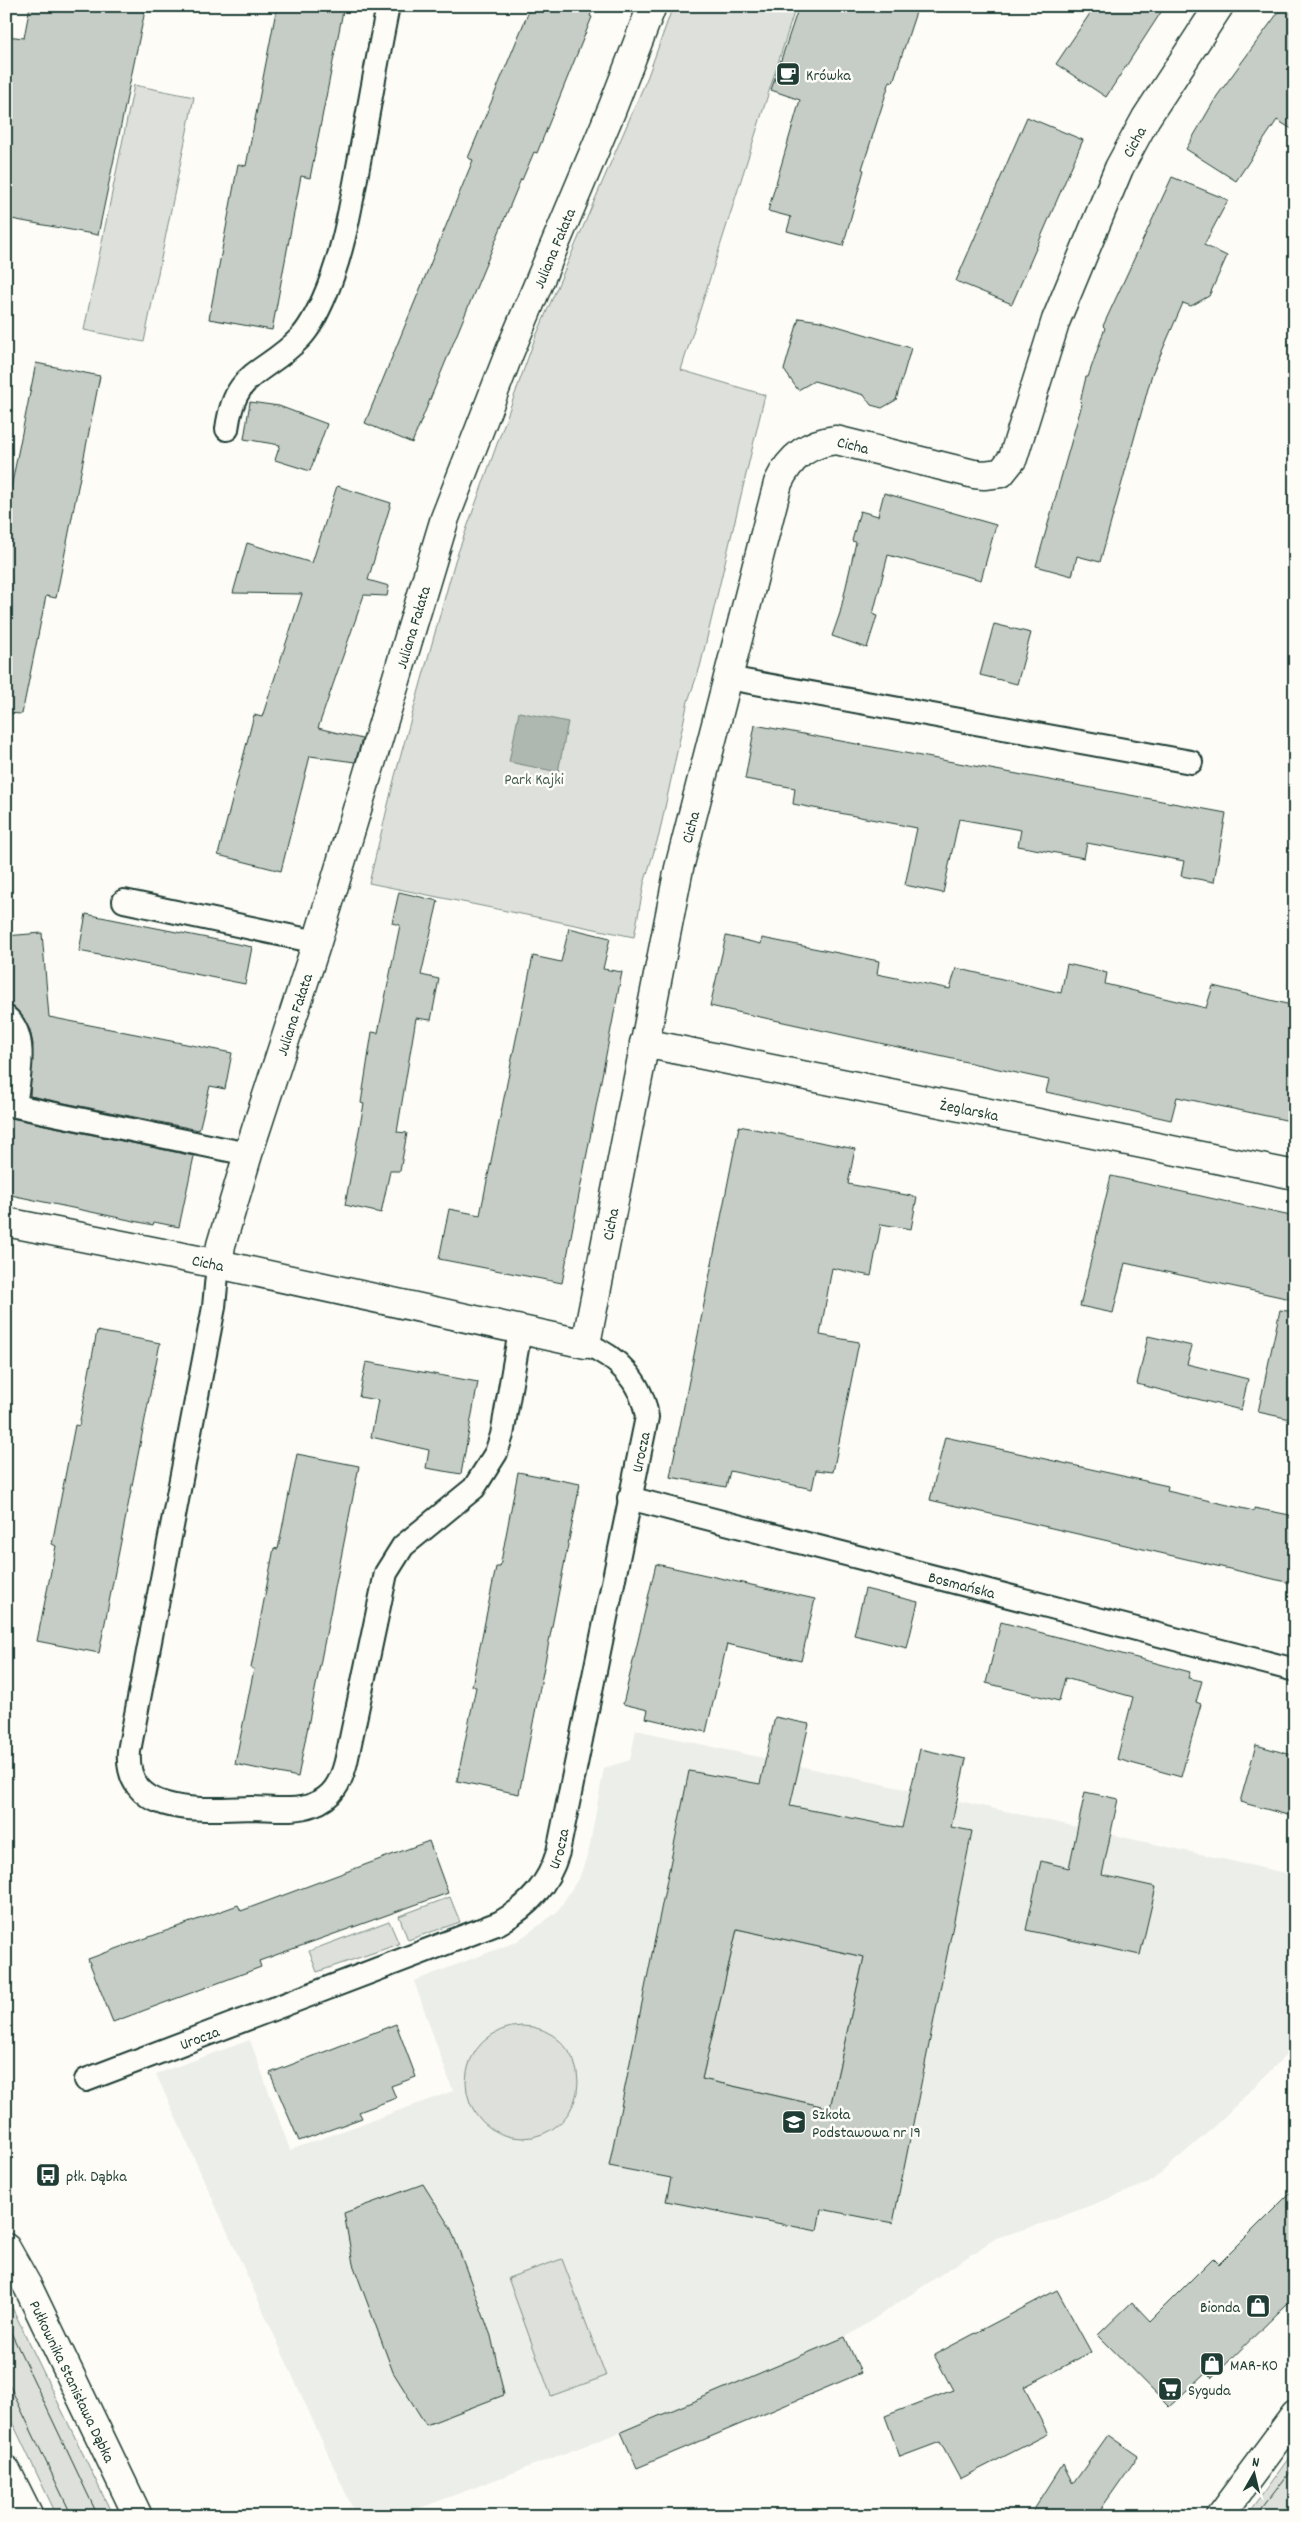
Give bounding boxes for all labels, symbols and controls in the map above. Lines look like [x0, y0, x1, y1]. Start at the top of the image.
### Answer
cafe icon: Krówka [775, 61, 801, 87]
place label: Krówka [806, 65, 851, 88]
street label: Cicha [1118, 123, 1154, 162]
street label: Juliana Fałata [529, 205, 583, 293]
street label: Cicha [834, 432, 871, 462]
street label: Juliana Fałata [391, 583, 438, 672]
park label: Park Kajki [504, 769, 564, 792]
street label: Cicha [677, 809, 707, 846]
street label: Juliana Fałata [272, 971, 320, 1059]
street label: Żeglarska [938, 1094, 1001, 1129]
street label: Cicha [598, 1206, 626, 1242]
street label: Cicha [190, 1250, 226, 1279]
street label: Urocza [627, 1430, 658, 1475]
street label: Bosmańska [926, 1567, 998, 1606]
street label: Urocza [544, 1826, 577, 1873]
street label: Urocza [177, 2021, 224, 2057]
place label: Szkoła Podstawowa nr 19 [812, 2104, 921, 2145]
school or university icon: Szkoła Podstawowa nr 19 [781, 2109, 807, 2135]
bus stop icon: płk. Dąbka [35, 2162, 61, 2188]
place label: płk. Dąbka [66, 2166, 127, 2189]
shop icon: Bionda [1245, 2293, 1271, 2319]
street label: Pułkownika Stanisława Dąbka [22, 2297, 120, 2467]
place label: Bionda [1200, 2297, 1240, 2320]
shop icon: MAR-KO [1199, 2351, 1225, 2377]
place label: MAR-KO [1230, 2355, 1278, 2378]
supermarket icon: Syguda [1157, 2376, 1183, 2402]
place label: Syguda [1188, 2380, 1231, 2403]
north arrow [1228, 2450, 1278, 2500]
text: N [1251, 2453, 1260, 2474]

